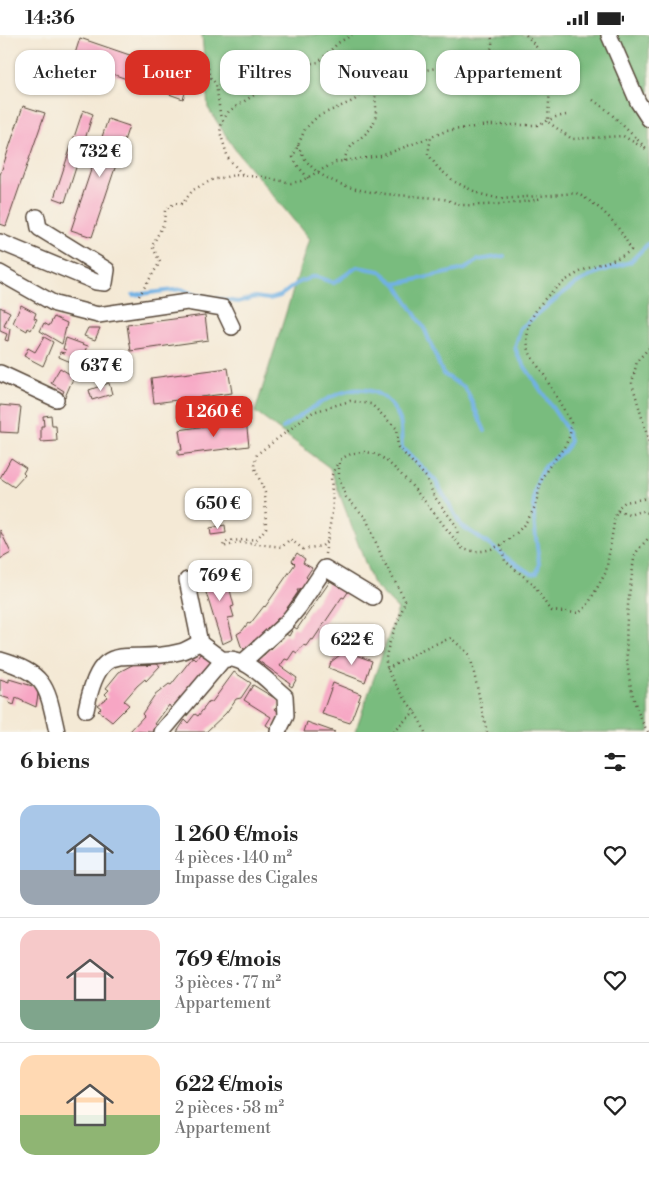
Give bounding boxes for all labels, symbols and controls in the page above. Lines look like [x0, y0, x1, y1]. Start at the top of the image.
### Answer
text: 14:36 [25, 6, 75, 30]
chip: Acheter [15, 50, 115, 95]
chip: Louer [125, 50, 210, 95]
chip: Filtres [220, 50, 310, 95]
chip: Nouveau [320, 50, 426, 95]
chip: Appartement [436, 50, 580, 95]
pin: 732 € [65, 135, 135, 178]
text: 732 € [79, 142, 121, 162]
pin: 637 € [66, 349, 136, 392]
text: 637 € [80, 356, 122, 376]
pin: 1 260 € [168, 395, 260, 438]
text: 1 260 € [187, 402, 241, 422]
pin: 650 € [183, 487, 253, 530]
text: 650 € [196, 494, 240, 514]
pin: 769 € [185, 559, 255, 602]
text: 769 € [199, 566, 241, 586]
pin: 622 € [317, 623, 387, 666]
text: 622 € [330, 630, 374, 650]
icon: filters [601, 748, 629, 776]
text: 6 biens [20, 749, 90, 775]
text: 1 260 €/mois [175, 822, 298, 848]
icon: home [60, 825, 120, 885]
icon: heart [601, 841, 629, 869]
text: 4 pièces · 140 m² [175, 848, 292, 868]
text: Impasse des Cigales [175, 868, 318, 888]
text: 769 €/mois [175, 947, 281, 973]
icon: home [60, 950, 120, 1010]
icon: heart [601, 966, 629, 994]
text: 3 pièces · 77 m² [175, 973, 281, 993]
text: Appartement [175, 993, 271, 1013]
text: 622 €/mois [175, 1072, 283, 1098]
icon: home [60, 1075, 120, 1135]
icon: heart [601, 1091, 629, 1119]
text: 2 pièces · 58 m² [175, 1098, 284, 1118]
text: Appartement [175, 1118, 271, 1138]

